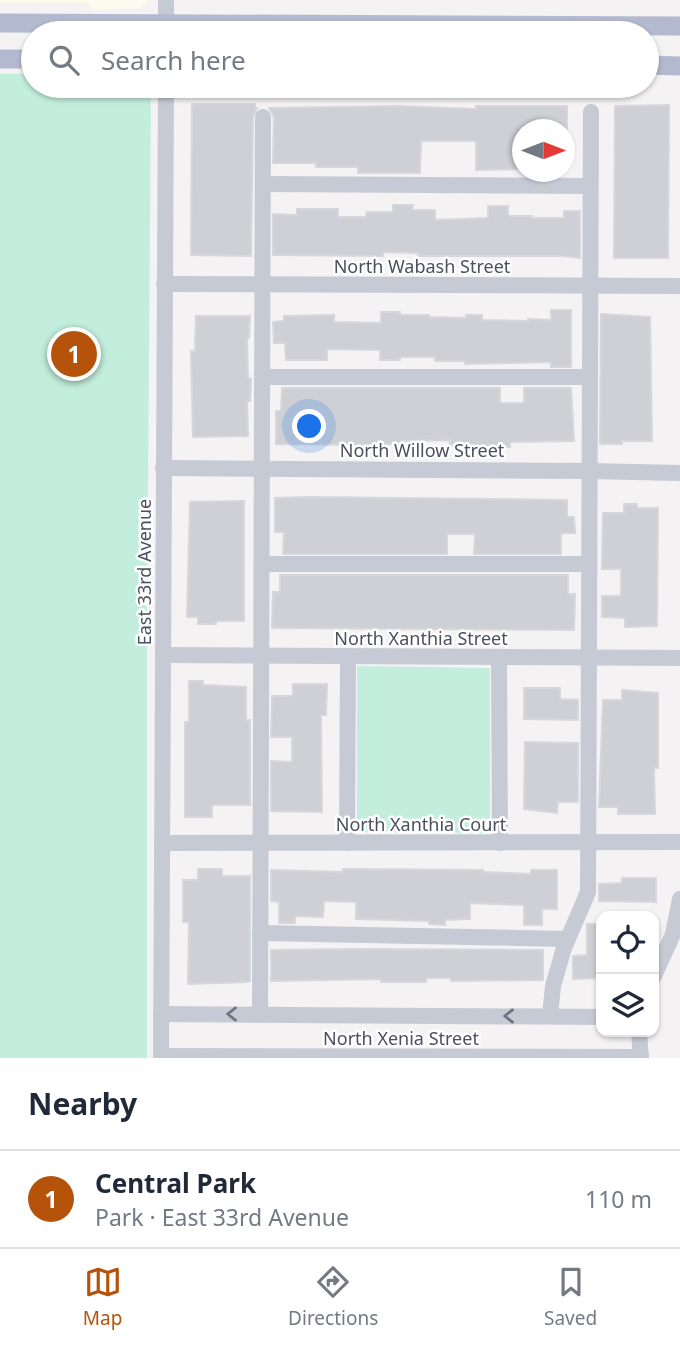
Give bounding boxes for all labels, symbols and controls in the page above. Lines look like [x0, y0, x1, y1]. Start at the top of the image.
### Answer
search box [21, 21, 659, 98]
icon: search [45, 41, 83, 79]
text: Search here [101, 42, 246, 78]
north arrow [512, 119, 575, 182]
street label: North Wabash Street [334, 254, 511, 278]
pin: 1 [51, 328, 97, 380]
your location [292, 409, 326, 443]
street label: North Willow Street [340, 438, 505, 462]
street label: East 33rd Avenue [132, 499, 156, 645]
street label: North Xanthia Street [334, 626, 508, 650]
street label: North Xanthia Court [336, 812, 507, 836]
map controls [596, 911, 659, 1037]
button: locate [596, 911, 659, 974]
button: layers [596, 974, 659, 1037]
one-way arrow [226, 1006, 237, 1022]
one-way arrow [503, 1008, 513, 1024]
street label: North Xenia Street [323, 1026, 479, 1050]
text: Nearby [28, 1083, 137, 1124]
text: Central Park [95, 1165, 256, 1201]
text: 1 [44, 1183, 58, 1215]
text: 110 m [585, 1183, 652, 1215]
text: Park · East 33rd Avenue [95, 1201, 349, 1233]
tab: Map [83, 1263, 122, 1331]
tab: Directions [288, 1263, 378, 1331]
tab: Saved [544, 1263, 597, 1331]

